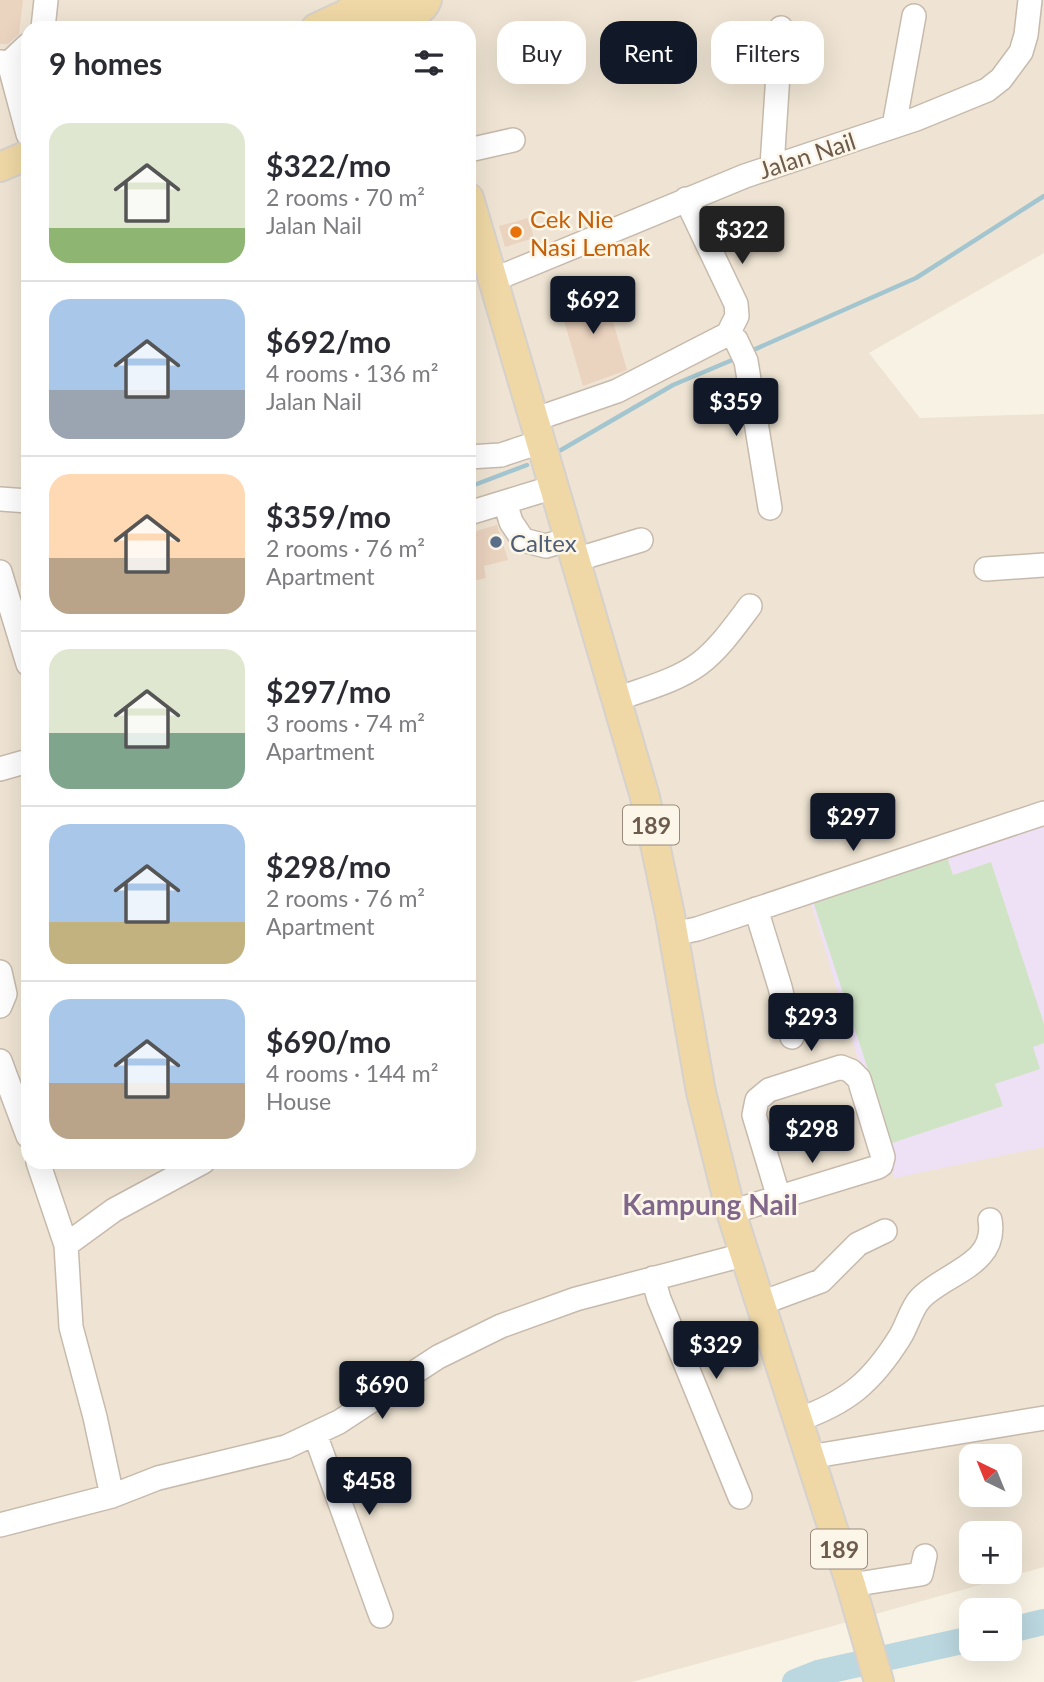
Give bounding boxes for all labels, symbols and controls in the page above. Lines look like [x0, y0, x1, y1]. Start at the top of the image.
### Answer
chip: Buy [497, 21, 586, 84]
chip: Rent [600, 21, 697, 84]
chip: Filters [711, 21, 824, 84]
icon: filters [410, 44, 448, 82]
text: 9 homes [49, 45, 162, 81]
street label: Jalan Nail [755, 126, 859, 184]
text: $322/mo [266, 147, 391, 183]
icon: home [105, 151, 189, 235]
text: 2 rooms · 70 m² [266, 183, 425, 211]
place label: Cek Nie Nasi Lemak [530, 204, 651, 261]
pin: $322 [701, 206, 783, 266]
text: Jalan Nail [266, 211, 362, 239]
text: $322 [715, 215, 769, 243]
marker: Cek Nie Nasi Lemak [508, 224, 524, 240]
pin: $692 [552, 276, 634, 336]
text: $692 [566, 285, 620, 313]
text: $692/mo [266, 323, 391, 359]
icon: home [105, 327, 189, 411]
text: 4 rooms · 136 m² [266, 359, 438, 387]
pin: $359 [695, 378, 777, 438]
text: Jalan Nail [266, 387, 362, 415]
text: $359 [709, 387, 763, 415]
text: $359/mo [266, 498, 391, 534]
icon: home [105, 502, 189, 586]
place label: Caltex [510, 528, 577, 557]
text: 2 rooms · 76 m² [266, 534, 425, 562]
marker: Caltex [488, 534, 504, 550]
text: Apartment [266, 562, 374, 590]
text: $297/mo [266, 673, 391, 709]
icon: home [105, 677, 189, 761]
text: 3 rooms · 74 m² [266, 709, 425, 737]
text: Apartment [266, 737, 374, 765]
pin: $297 [812, 794, 894, 853]
text: $297 [826, 802, 880, 830]
road number: 189 [623, 806, 679, 845]
text: $298/mo [266, 848, 391, 884]
icon: home [105, 852, 189, 936]
text: 2 rooms · 76 m² [266, 884, 425, 912]
text: Apartment [266, 912, 374, 940]
pin: $293 [770, 993, 852, 1053]
text: $293 [784, 1002, 838, 1030]
text: $690/mo [266, 1023, 391, 1059]
icon: home [105, 1027, 189, 1111]
text: 4 rooms · 144 m² [266, 1059, 438, 1087]
text: House [266, 1087, 331, 1115]
pin: $298 [771, 1106, 853, 1165]
text: $298 [785, 1114, 839, 1142]
district label: Kampung Nail [622, 1187, 798, 1221]
pin: $329 [675, 1322, 757, 1381]
text: $329 [689, 1330, 743, 1358]
pin: $690 [341, 1362, 423, 1421]
text: $690 [355, 1370, 409, 1398]
north arrow [959, 1444, 1022, 1507]
map controls [959, 1444, 1022, 1661]
pin: $458 [328, 1458, 410, 1517]
text: $458 [342, 1466, 396, 1494]
button: + [959, 1521, 1022, 1584]
road number: 189 [811, 1530, 867, 1568]
button: − [959, 1598, 1022, 1661]

